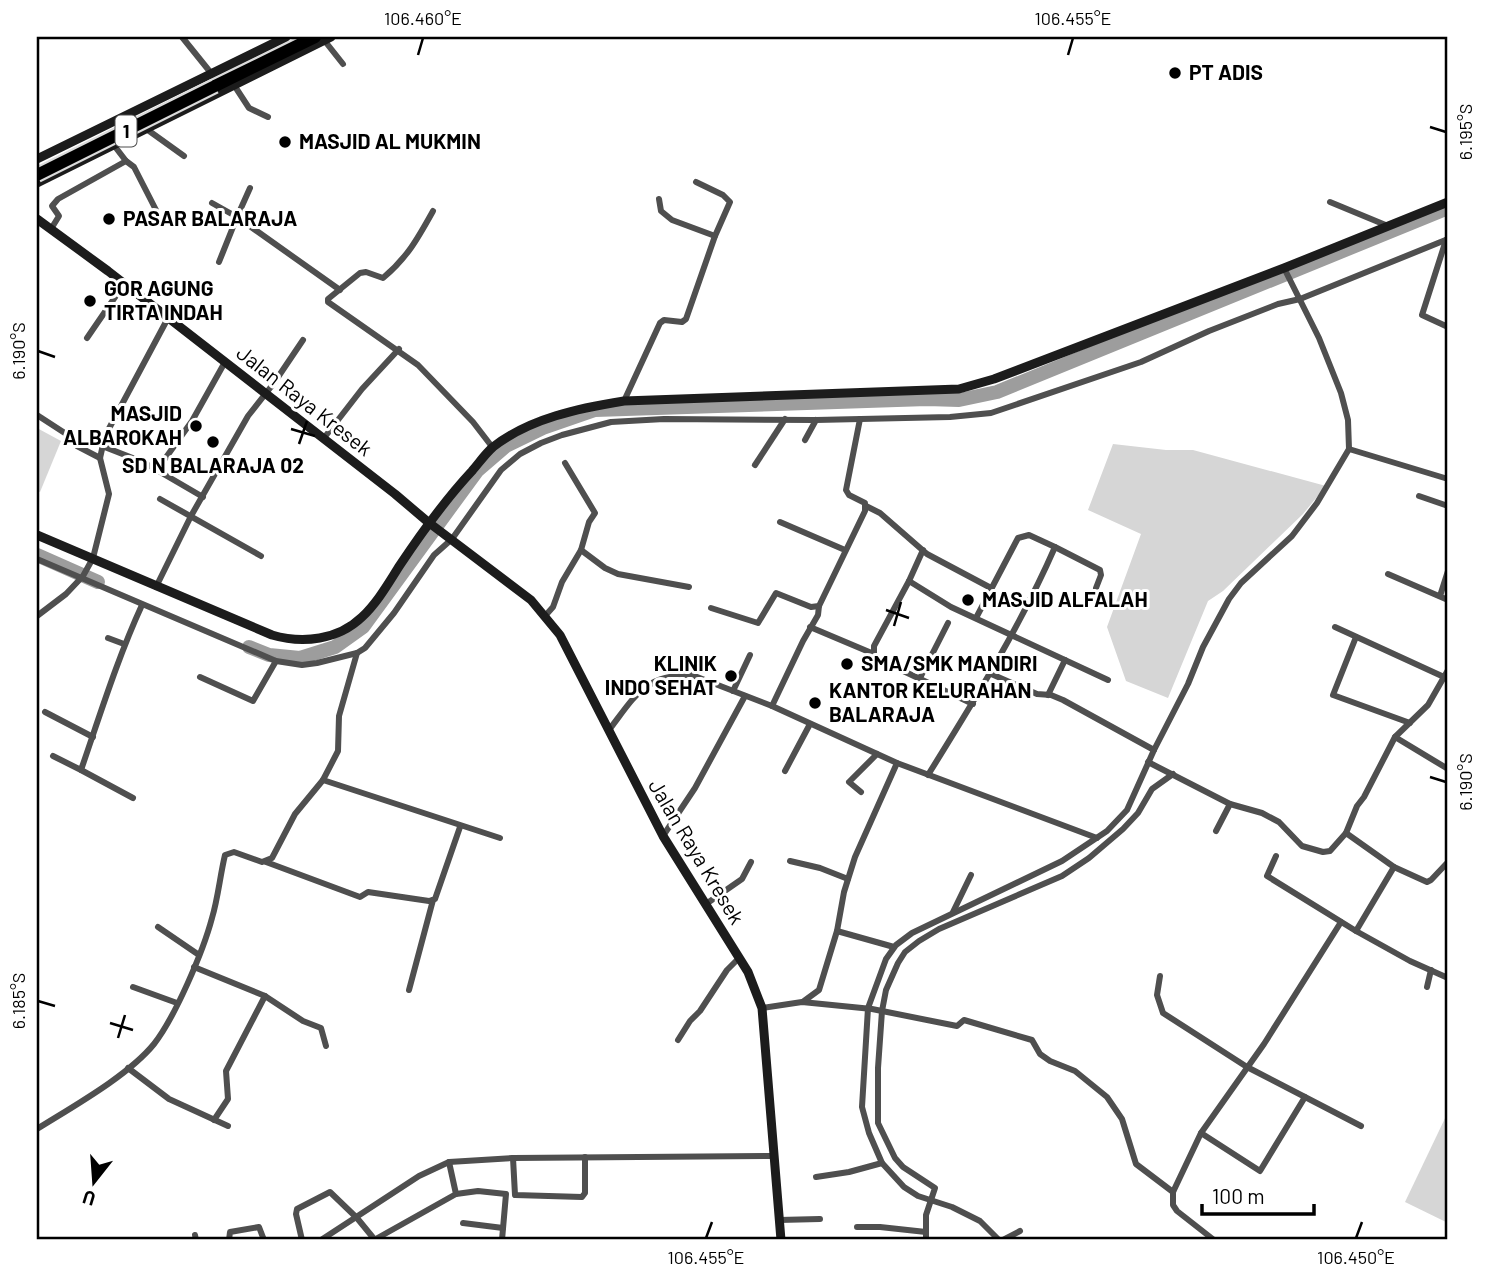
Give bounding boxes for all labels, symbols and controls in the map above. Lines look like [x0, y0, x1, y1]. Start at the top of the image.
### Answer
text: 106.460°E [384, 7, 462, 29]
text: 106.455°E [1035, 7, 1111, 29]
place label: PT ADIS [1189, 59, 1263, 84]
marker: PT ADIS [1167, 65, 1183, 81]
text: 6.195°S [1454, 104, 1476, 160]
road number: 1 [116, 116, 136, 146]
place label: MASJID AL MUKMIN [299, 128, 481, 153]
marker: MASJID AL MUKMIN [277, 134, 293, 150]
place label: PASAR BALARAJA [123, 205, 297, 230]
marker: PASAR BALARAJA [101, 211, 117, 227]
place label: GOR AGUNG TIRTA INDAH [104, 275, 223, 324]
marker: GOR AGUNG TIRTA INDAH [82, 293, 98, 309]
text: 6.190°S [7, 322, 29, 380]
street label: Jalan Raya Kresek [232, 339, 378, 460]
place label: MASJID ALBAROKAH [63, 400, 182, 449]
marker: MASJID ALBAROKAH [188, 418, 204, 434]
marker: SD N BALARAJA 02 [205, 434, 221, 450]
place label: SD N BALARAJA 02 [122, 452, 304, 477]
place label: MASJID ALFALAH [982, 586, 1148, 611]
marker: MASJID ALFALAH [960, 592, 976, 608]
place label: KLINIK INDO SEHAT [605, 650, 717, 699]
place label: SMA/SMK MANDIRI [861, 650, 1037, 675]
marker: SMA/SMK MANDIRI [839, 656, 855, 672]
marker: KLINIK INDO SEHAT [723, 668, 739, 684]
place label: KANTOR KELURAHAN BALARAJA [829, 677, 1032, 726]
marker: KANTOR KELURAHAN BALARAJA [807, 695, 823, 711]
text: 6.190°S [1454, 753, 1476, 811]
street label: Jalan Raya Kresek [644, 774, 750, 928]
text: 6.185°S [7, 973, 29, 1029]
north arrow [60, 1148, 130, 1218]
scale bar [1202, 1172, 1314, 1216]
text: 100 m [1212, 1183, 1265, 1208]
text: U [80, 1186, 98, 1211]
text: 106.455°E [668, 1246, 744, 1268]
text: 106.450°E [1317, 1246, 1395, 1268]

